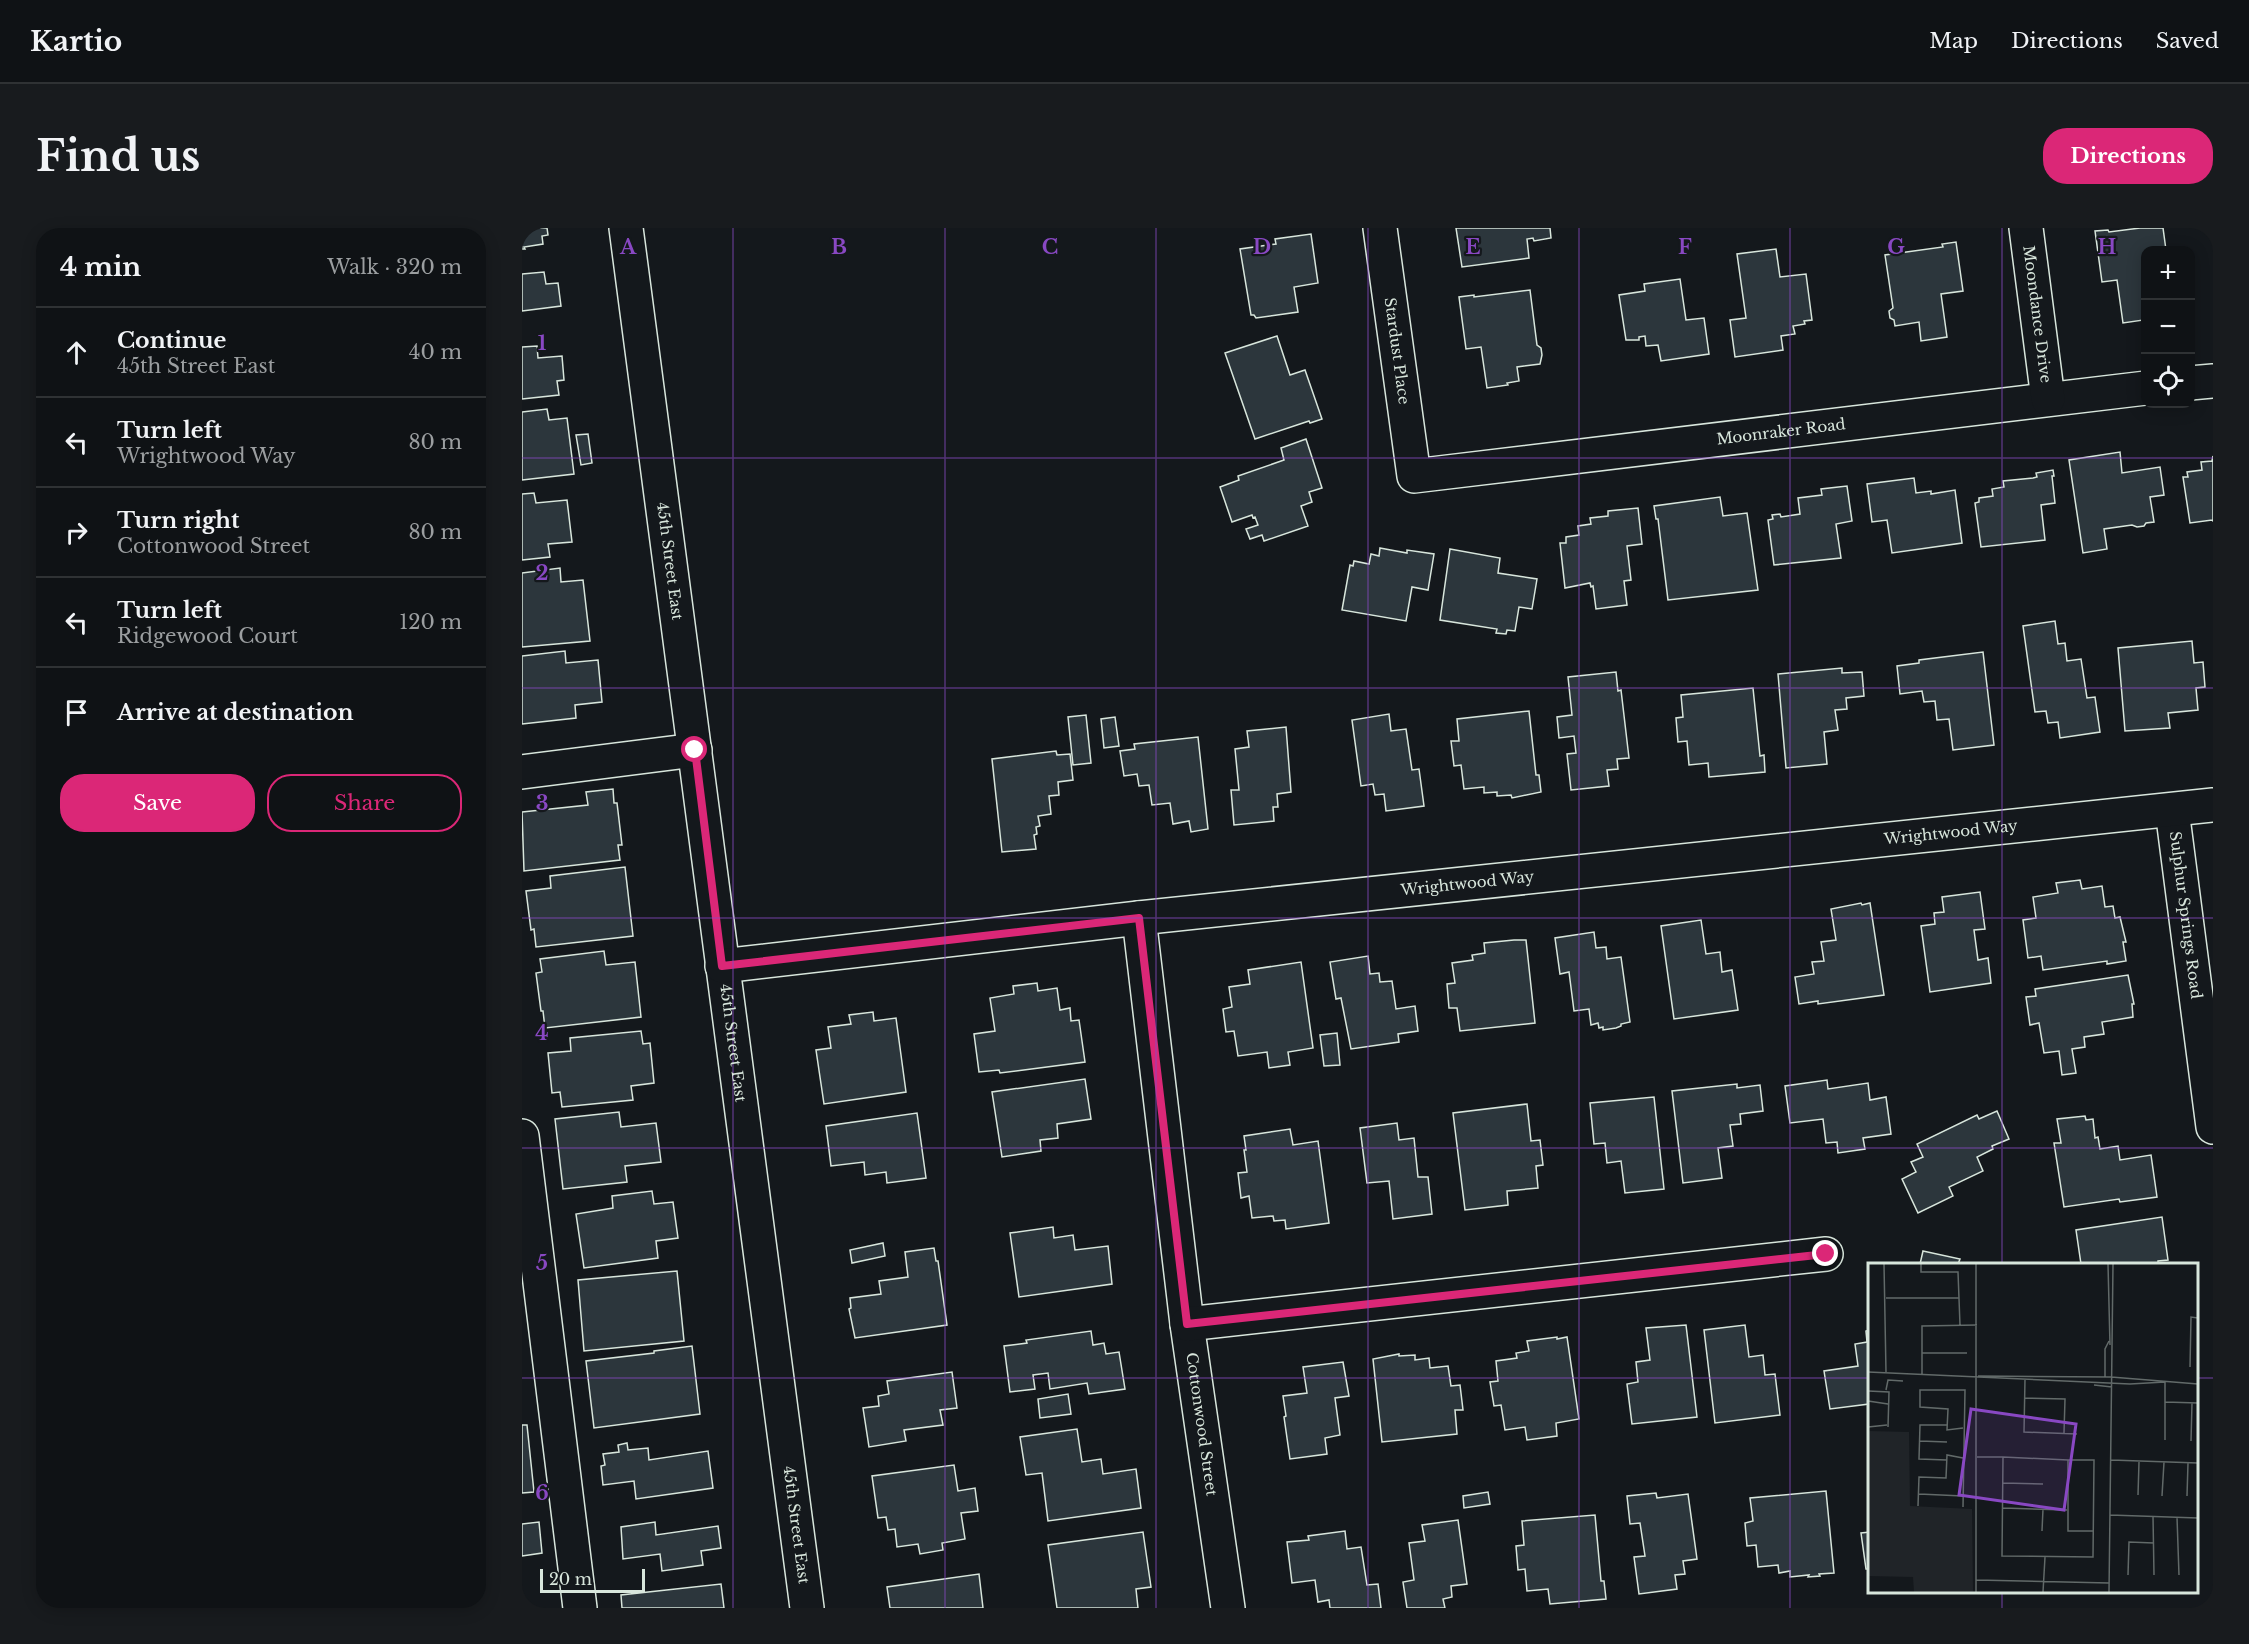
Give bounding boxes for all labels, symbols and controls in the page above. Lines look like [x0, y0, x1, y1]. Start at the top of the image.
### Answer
text: Kartio [30, 24, 122, 59]
text: Map [1929, 28, 1978, 54]
text: Directions [2011, 28, 2123, 54]
text: Saved [2156, 28, 2219, 54]
button: Directions [2043, 128, 2213, 184]
text: Find us [36, 130, 200, 182]
text: A [619, 235, 637, 259]
text: B [831, 235, 847, 259]
text: C [1042, 235, 1058, 259]
text: D [1253, 235, 1271, 259]
text: E [1465, 235, 1481, 259]
text: F [1678, 235, 1692, 259]
text: G [1887, 235, 1905, 259]
text: H [2098, 235, 2117, 259]
street label: Moondance Drive [2019, 244, 2056, 384]
map controls [2141, 246, 2195, 408]
button: + [2141, 246, 2195, 300]
text: 4 min [60, 251, 141, 283]
text: Walk · 320 m [327, 255, 462, 279]
street label: Stardust Place [1381, 296, 1414, 405]
button: − [2141, 300, 2195, 354]
text: Continue [117, 327, 226, 354]
text: 1 [538, 331, 547, 355]
icon: ahead [60, 336, 93, 369]
text: 40 m [409, 340, 462, 364]
text: 45th Street East [117, 354, 275, 378]
button: locate [2141, 354, 2195, 408]
street label: Moonraker Road [1715, 414, 1846, 449]
text: Turn left [117, 417, 222, 444]
icon: left [60, 426, 93, 459]
text: 80 m [408, 430, 462, 454]
text: Wrightwood Way [117, 444, 296, 468]
street label: 45th Street East [653, 501, 687, 622]
text: Turn right [117, 507, 239, 534]
icon: right [60, 516, 93, 549]
text: 80 m [408, 520, 462, 544]
text: Cottonwood Street [117, 534, 310, 558]
text: 2 [535, 561, 549, 585]
text: Turn left [117, 597, 222, 624]
icon: left [60, 606, 93, 639]
text: 120 m [399, 610, 462, 634]
text: Ridgewood Court [117, 624, 298, 648]
icon: arrive [60, 696, 93, 729]
text: Arrive at destination [117, 699, 354, 726]
route start [681, 736, 707, 762]
button: Save [60, 774, 255, 832]
button: Share [267, 774, 462, 832]
text: 3 [536, 791, 548, 815]
street label: Wrightwood Way [1882, 816, 2019, 849]
street label: Sulphur Springs Road [2166, 830, 2206, 1000]
street label: Wrightwood Way [1399, 866, 1535, 900]
street label: 45th Street East [716, 983, 751, 1103]
text: 4 [535, 1021, 549, 1045]
route end [1812, 1240, 1838, 1266]
text: 5 [536, 1251, 548, 1275]
inset map [1868, 1263, 2198, 1593]
street label: Cottonwood Street [1182, 1351, 1222, 1497]
street label: 45th Street East [779, 1465, 814, 1585]
text: 6 [535, 1481, 549, 1505]
scale bar [540, 1566, 645, 1594]
text: 20 m [549, 1569, 592, 1589]

